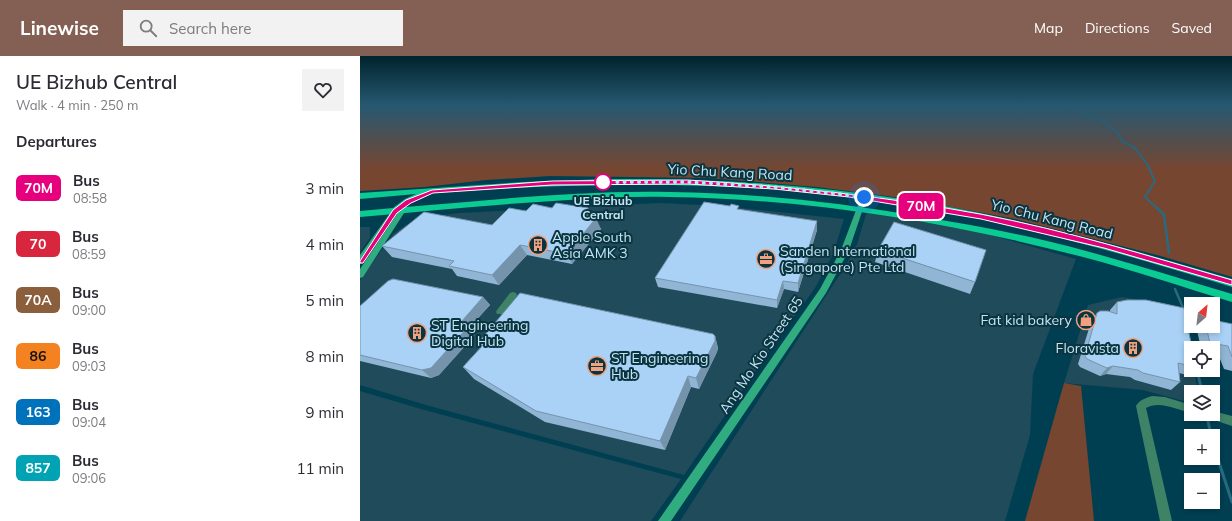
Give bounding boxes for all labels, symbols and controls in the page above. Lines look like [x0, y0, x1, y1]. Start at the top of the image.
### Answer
search box [123, 10, 403, 46]
text: Linewise [20, 16, 99, 40]
icon: search [137, 17, 159, 39]
text: Search here [169, 19, 251, 38]
text: Map [1034, 19, 1063, 37]
text: Directions [1085, 19, 1150, 37]
text: Saved [1172, 19, 1212, 37]
button: heart [302, 69, 344, 111]
text: UE Bizhub Central [16, 70, 177, 94]
text: Walk · 4 min · 250 m [16, 97, 138, 113]
text: Departures [16, 132, 97, 151]
street label: Yio Chu Kang Road [666, 160, 793, 184]
text: Bus [73, 171, 100, 190]
marker: UE Bizhub Central [594, 173, 612, 191]
text: 70M [24, 179, 53, 197]
text: 3 min [306, 179, 344, 198]
your location [854, 187, 874, 207]
text: 08:58 [73, 190, 107, 206]
place label: UE Bizhub Central [574, 193, 632, 222]
line badge: 70M [898, 193, 944, 219]
street label: Yio Chu Kang Road [988, 195, 1115, 243]
text: 70M [907, 197, 935, 215]
text: Bus [72, 227, 99, 246]
place label: Apple South Asia AMK 3 [552, 228, 632, 262]
building icon: Apple South Asia AMK 3 [527, 234, 549, 256]
text: 70 [30, 235, 46, 253]
text: 4 min [306, 235, 344, 254]
place label: Sanden International (Singapore) Pte Ltd [780, 242, 915, 276]
text: 08:59 [72, 246, 106, 262]
office icon: Sanden International (Singapore) Pte Ltd [755, 248, 777, 270]
text: Bus [72, 283, 99, 302]
text: 70A [24, 291, 52, 309]
text: 5 min [306, 291, 344, 310]
street label: Ang Mo Kio Street 65 [715, 293, 807, 417]
north arrow [1184, 297, 1220, 333]
map controls [1184, 297, 1220, 509]
text: 09:00 [72, 302, 106, 318]
shop icon: Fat kid bakery [1075, 309, 1097, 331]
place label: Fat kid bakery [980, 311, 1073, 329]
place label: ST Engineering Digital Hub [431, 316, 528, 350]
building icon: ST Engineering Digital Hub [406, 322, 428, 344]
building icon: Floravista [1122, 337, 1144, 359]
text: Bus [72, 339, 99, 358]
place label: Floravista [1056, 339, 1119, 357]
button: locate [1184, 341, 1220, 377]
text: 86 [30, 347, 46, 365]
text: 8 min [306, 347, 344, 366]
place label: ST Engineering Hub [611, 349, 708, 383]
office icon: ST Engineering Hub [586, 355, 608, 377]
text: 09:03 [72, 358, 106, 374]
button: layers [1184, 385, 1220, 421]
text: Bus [72, 395, 99, 414]
text: 163 [25, 403, 51, 421]
text: 9 min [306, 403, 344, 422]
text: 09:04 [72, 414, 106, 430]
button: + [1184, 429, 1220, 465]
text: Bus [72, 451, 99, 470]
text: 857 [25, 459, 51, 477]
text: 11 min [297, 459, 344, 478]
text: 09:06 [72, 470, 106, 486]
button: − [1184, 473, 1220, 509]

